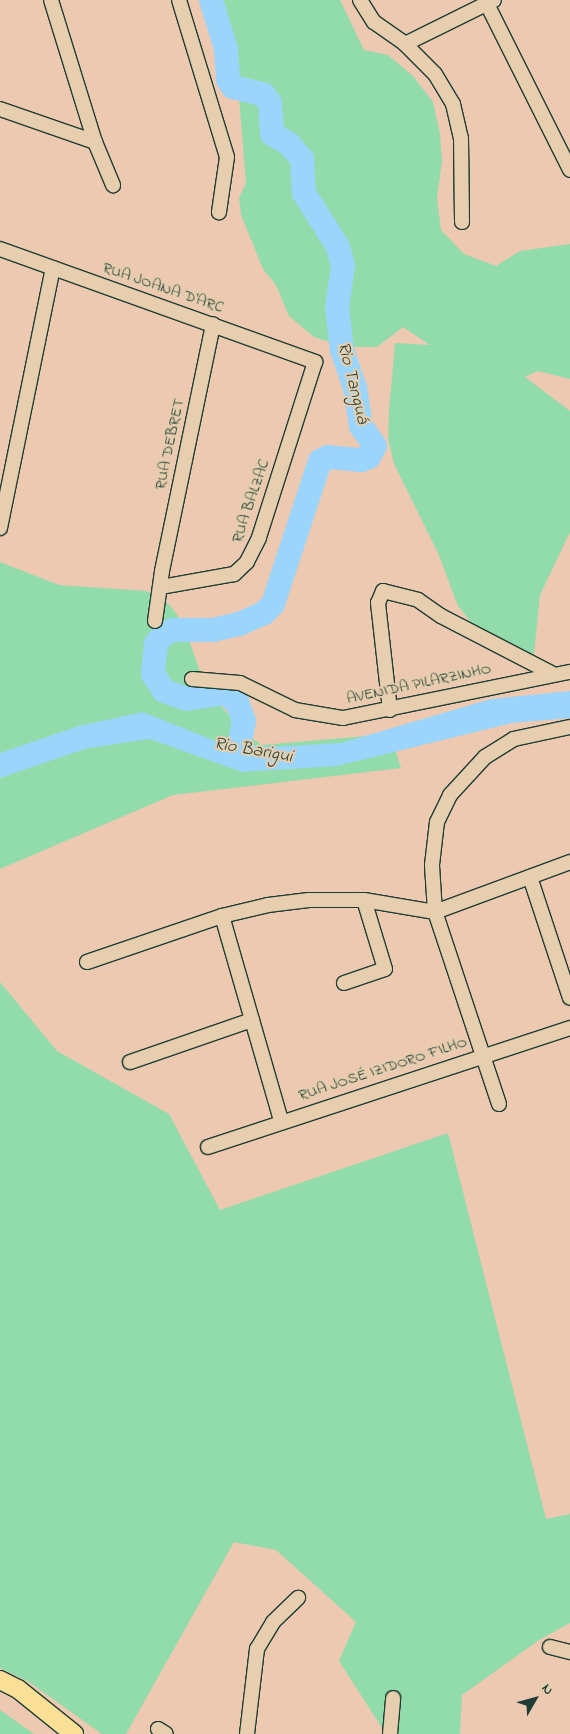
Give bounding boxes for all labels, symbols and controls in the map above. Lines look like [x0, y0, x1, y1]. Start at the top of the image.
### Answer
street label: RUA JOANA D'ARC [100, 258, 226, 318]
water label: Rio Tanguá [331, 340, 373, 426]
street label: RUA DEBRET [151, 397, 189, 491]
street label: RUA BALZAC [228, 457, 274, 545]
street label: AVENIDA PILARZINHO [345, 659, 493, 709]
water label: Rio Barigui [212, 733, 294, 769]
street label: RUA JOSÉ IZIDORO FILHO [296, 1033, 470, 1105]
north arrow [510, 1674, 560, 1724]
text: N [536, 1679, 558, 1700]

